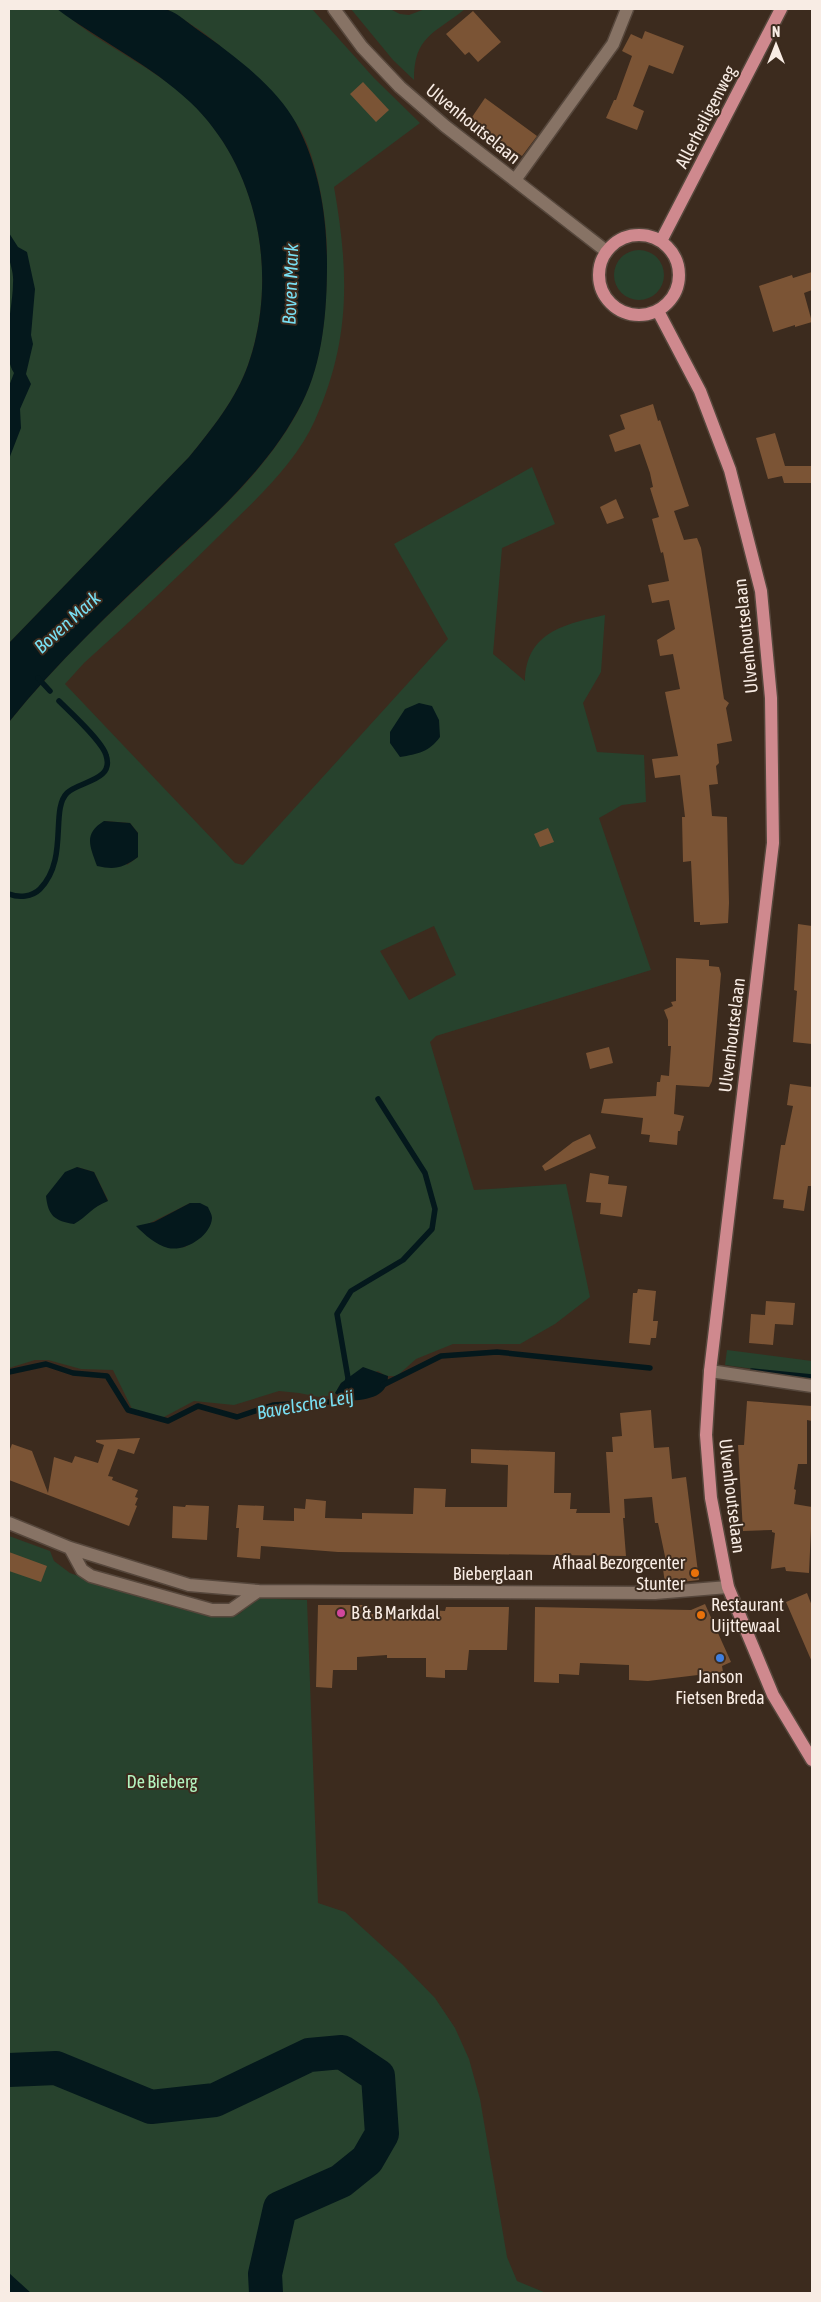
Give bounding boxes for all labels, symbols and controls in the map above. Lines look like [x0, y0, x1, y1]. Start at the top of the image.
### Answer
north arrow [751, 20, 801, 70]
text: N [772, 24, 780, 40]
street label: Allerheiligenweg [671, 62, 741, 172]
street label: Ulvenhoutselaan [422, 79, 525, 168]
water label: Boven Mark [278, 242, 302, 325]
street label: Ulvenhoutselaan [729, 578, 762, 694]
water label: Boven Mark [29, 586, 105, 657]
street label: Ulvenhoutselaan [714, 976, 749, 1093]
water label: Bavelsche Leij [255, 1385, 355, 1423]
street label: Ulvenhoutselaan [715, 1437, 750, 1554]
place label: Afhaal Bezorgcenter Stunter [553, 1552, 686, 1594]
street label: Bieberglaan [453, 1563, 533, 1584]
marker: Afhaal Bezorgcenter Stunter [689, 1567, 701, 1579]
place label: Restaurant Uijttewaal [711, 1594, 784, 1636]
place label: B & B Markdal [351, 1602, 440, 1623]
marker: B & B Markdal [335, 1607, 347, 1619]
marker: Restaurant Uijttewaal [695, 1609, 707, 1621]
marker: Janson Fietsen Breda [714, 1652, 726, 1664]
place label: Janson Fietsen Breda [675, 1666, 765, 1708]
park label: De Bieberg [127, 1771, 198, 1792]

